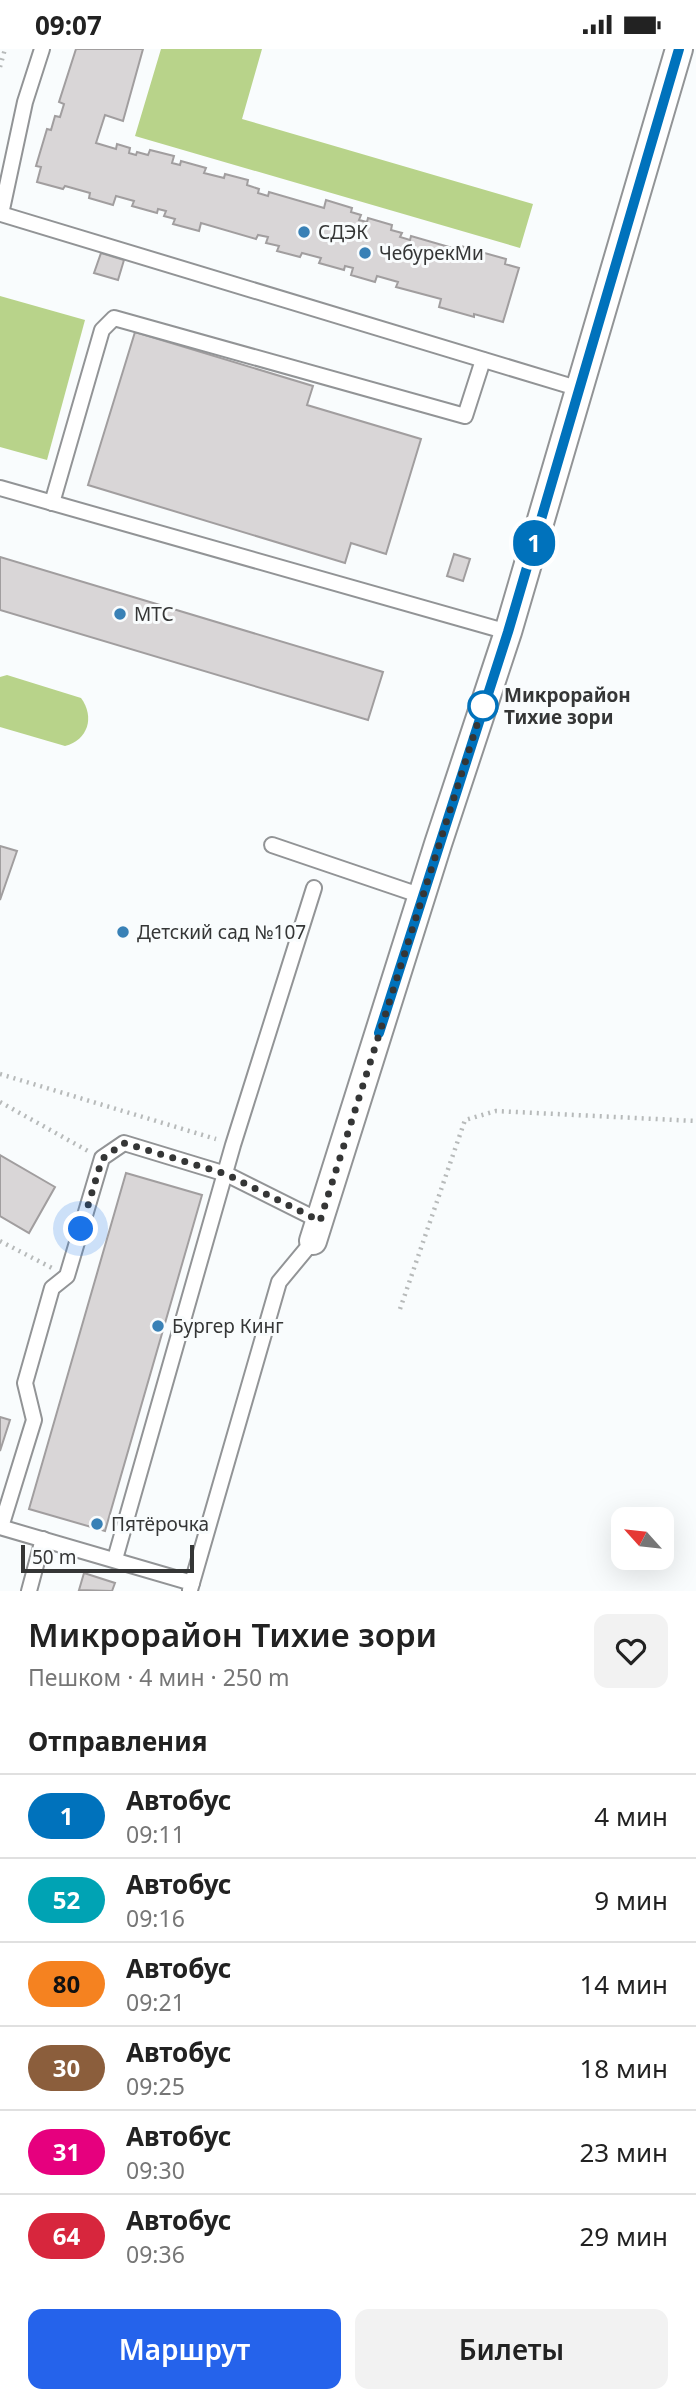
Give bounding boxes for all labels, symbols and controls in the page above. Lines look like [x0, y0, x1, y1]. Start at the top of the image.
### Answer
text: 09:07 [35, 7, 102, 43]
place label: СДЭК [318, 219, 368, 245]
marker: СДЭК [296, 224, 312, 240]
place label: ЧебурекМи [379, 240, 484, 266]
marker: ЧебурекМи [357, 245, 373, 261]
line badge: 1 [511, 520, 557, 566]
text: 1 [527, 526, 541, 559]
place label: МТС [134, 601, 174, 627]
marker: МТС [112, 606, 128, 622]
place label: Микрорайон Тихие зори [504, 682, 631, 730]
marker: Микрорайон Тихие зори [468, 691, 498, 721]
place label: Детский сад №107 [137, 919, 306, 945]
marker: Детский сад №107 [115, 924, 131, 940]
your location [63, 1211, 98, 1246]
place label: Бургер Кинг [172, 1313, 283, 1339]
marker: Бургер Кинг [150, 1318, 166, 1334]
north arrow [611, 1507, 674, 1570]
map controls [611, 1507, 674, 1570]
place label: Пятёрочка [111, 1511, 209, 1537]
marker: Пятёрочка [89, 1516, 105, 1532]
scale bar [21, 1542, 194, 1574]
text: 50 m [32, 1544, 76, 1570]
text: Микрорайон Тихие зори [28, 1612, 437, 1657]
button: heart [594, 1614, 668, 1688]
text: Пешком · 4 мин · 250 m [28, 1661, 290, 1693]
text: Отправления [28, 1723, 207, 1759]
text: Автобус [126, 1782, 231, 1818]
text: 4 мин [594, 1798, 668, 1834]
text: 1 [60, 1799, 73, 1832]
text: 09:11 [126, 1818, 185, 1850]
text: Автобус [126, 1866, 231, 1902]
text: 9 мин [594, 1882, 668, 1918]
text: 52 [53, 1883, 80, 1916]
text: 09:16 [126, 1902, 185, 1934]
text: Автобус [126, 1950, 231, 1986]
text: 14 мин [579, 1966, 668, 2002]
text: 80 [53, 1967, 80, 2000]
text: 09:21 [126, 1986, 185, 2018]
text: Автобус [126, 2034, 231, 2070]
text: 18 мин [579, 2050, 668, 2086]
text: 30 [53, 2051, 80, 2084]
text: 09:25 [126, 2070, 185, 2102]
text: Автобус [126, 2118, 231, 2154]
text: 23 мин [579, 2134, 668, 2170]
text: 31 [53, 2135, 80, 2168]
text: 09:30 [126, 2154, 185, 2186]
text: Автобус [126, 2202, 231, 2238]
text: 29 мин [579, 2218, 668, 2254]
text: 64 [53, 2219, 80, 2252]
text: 09:36 [126, 2238, 185, 2270]
button: Маршрут [28, 2309, 341, 2389]
button: Билеты [355, 2309, 668, 2389]

